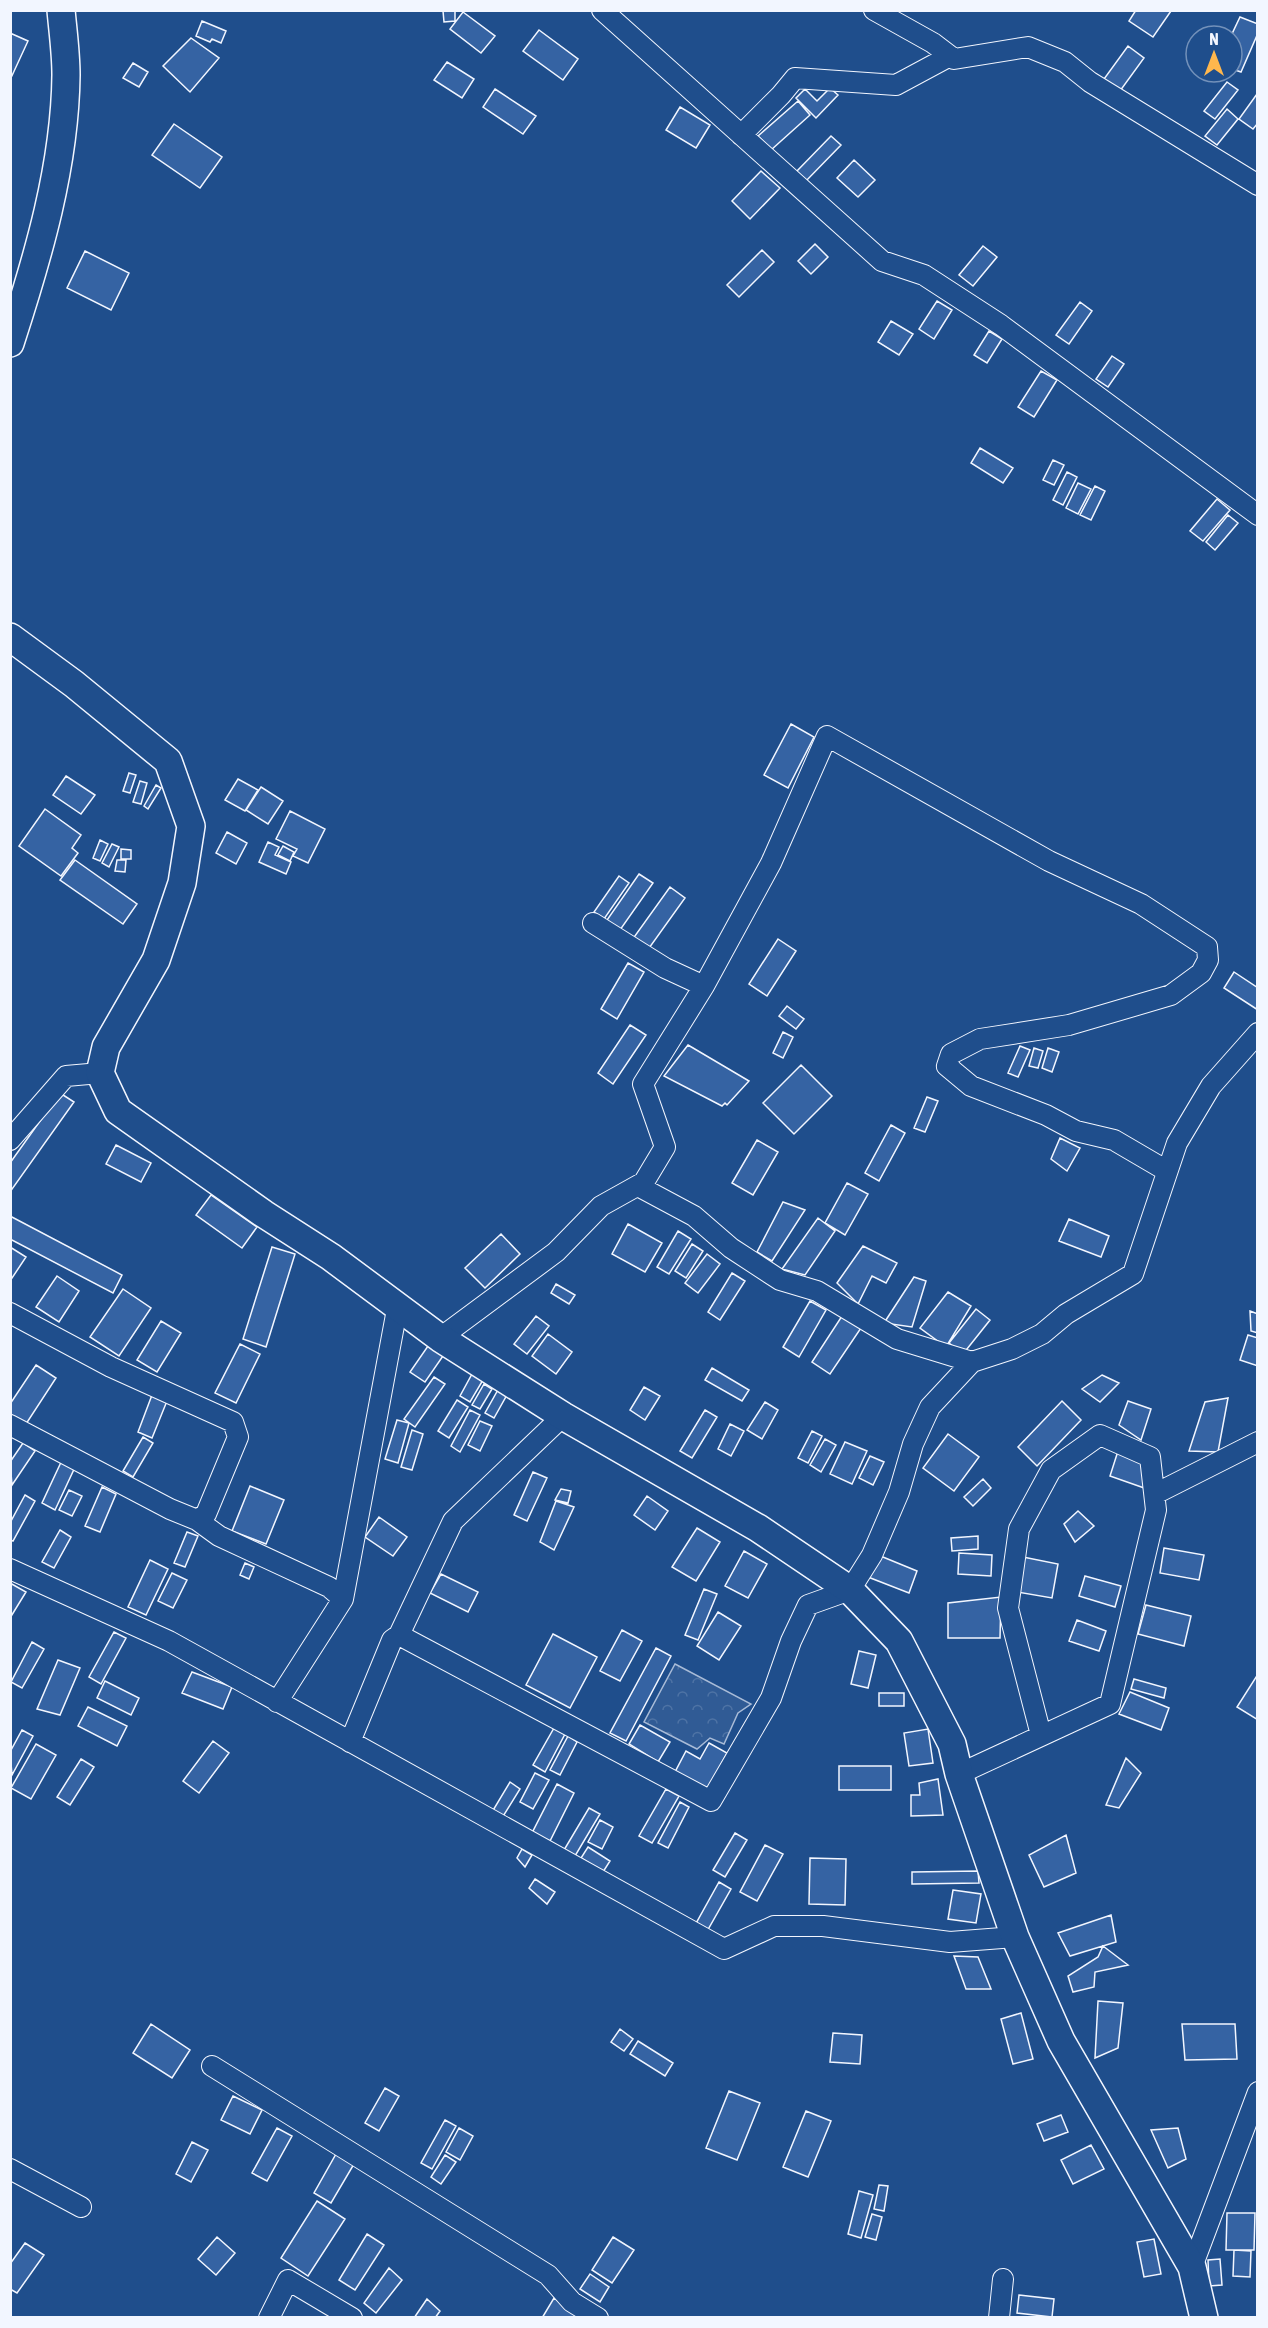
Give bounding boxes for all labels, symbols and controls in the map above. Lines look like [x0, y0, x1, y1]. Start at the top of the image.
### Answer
north arrow [1184, 24, 1244, 84]
text: N [1209, 30, 1219, 48]

